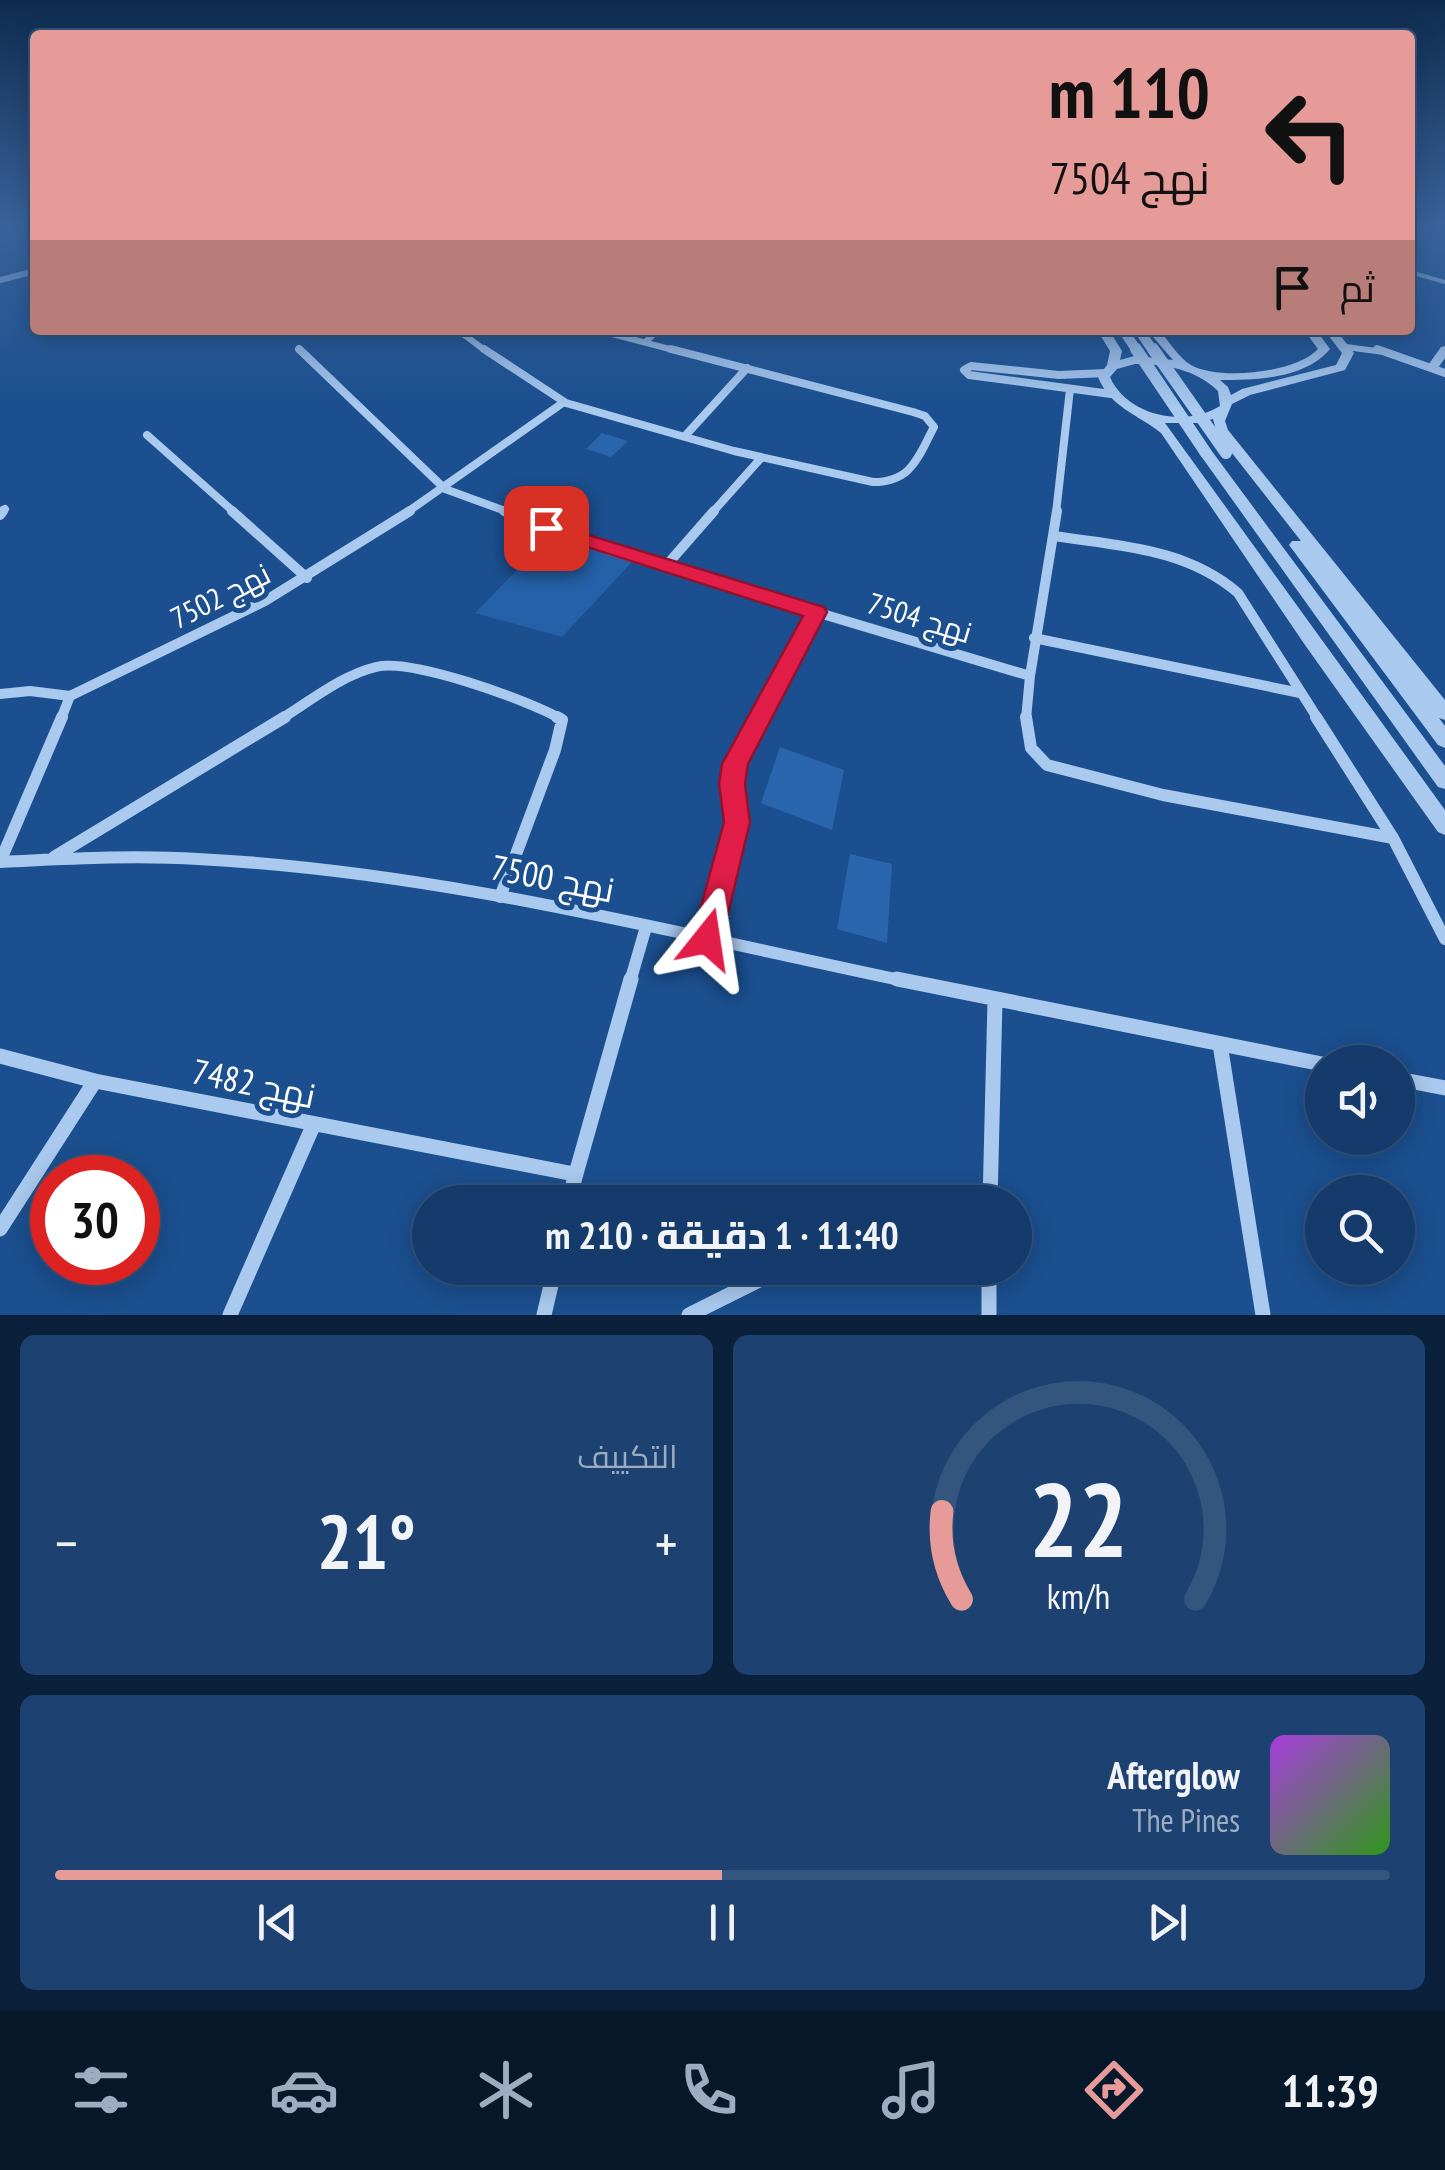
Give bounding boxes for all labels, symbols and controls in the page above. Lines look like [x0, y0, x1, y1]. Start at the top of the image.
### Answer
text: 110 m [1049, 47, 1210, 137]
icon: left [1245, 70, 1375, 200]
text: نهج 7504 [1049, 148, 1210, 206]
icon: arrive [1265, 260, 1320, 315]
text: ثم [1340, 263, 1375, 312]
pin [504, 486, 589, 571]
icon: arrive [519, 501, 574, 556]
street label: نهج 7502 [163, 553, 277, 638]
street label: نهج 7504 [863, 583, 977, 653]
street label: نهج 7500 [487, 844, 619, 913]
position arrow [655, 887, 759, 991]
map controls [1305, 1045, 1415, 1285]
button: sound [1305, 1045, 1415, 1155]
street label: نهج 7482 [188, 1048, 320, 1119]
speed limit sign: 30 [30, 1155, 160, 1285]
button: search [1305, 1175, 1415, 1285]
text: 11:40 · 1 دقيقة · 210 m [545, 1210, 899, 1259]
text: التكييف [577, 1435, 678, 1477]
text: 22 [1029, 1451, 1128, 1586]
text: 21° [317, 1493, 416, 1590]
text: − [55, 1507, 78, 1578]
text: + [655, 1507, 677, 1578]
text: km/h [1047, 1573, 1110, 1619]
text: Afterglow [1107, 1750, 1240, 1799]
text: The Pines [1132, 1799, 1240, 1841]
icon: previous [250, 1895, 305, 1950]
icon: pause [695, 1895, 750, 1950]
icon: next [1140, 1895, 1195, 1950]
icon: filters [66, 2055, 136, 2125]
icon: car [269, 2055, 339, 2125]
icon: climate [471, 2055, 541, 2125]
icon: phone [674, 2055, 744, 2125]
icon: music [876, 2055, 946, 2125]
icon: directions [1079, 2055, 1149, 2125]
text: 11:39 [1281, 2061, 1379, 2119]

